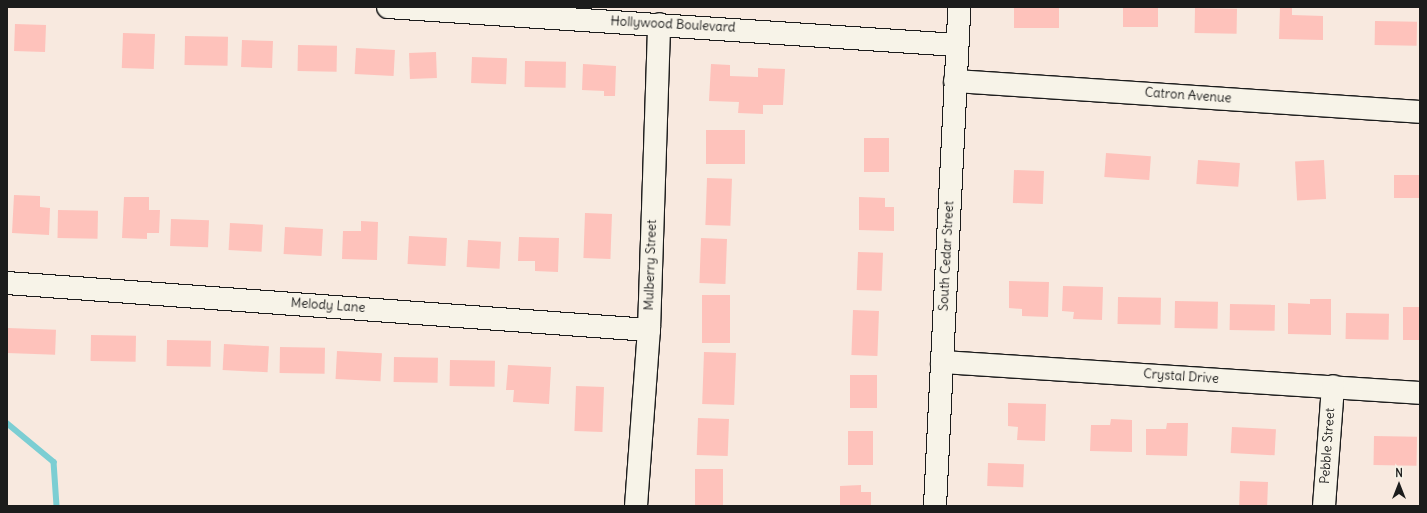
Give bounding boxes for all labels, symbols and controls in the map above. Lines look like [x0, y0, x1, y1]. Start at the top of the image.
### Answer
street label: Hollywood Boulevard [610, 14, 736, 36]
street label: Catron Avenue [1144, 85, 1232, 107]
street label: South Cedar Street [936, 200, 958, 312]
street label: Mulberry Street [642, 219, 660, 311]
street label: Melody Lane [290, 296, 366, 316]
street label: Crystal Drive [1143, 367, 1219, 387]
street label: Pebble Street [1318, 407, 1338, 485]
north arrow [1379, 465, 1419, 505]
text: N [1395, 466, 1403, 480]

